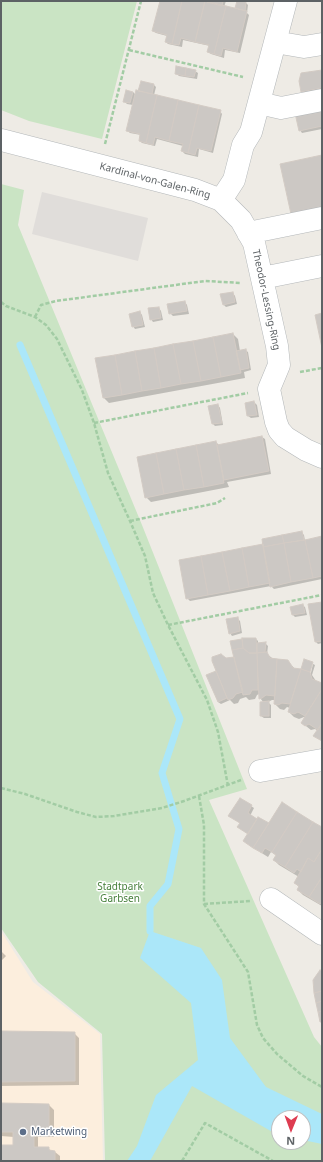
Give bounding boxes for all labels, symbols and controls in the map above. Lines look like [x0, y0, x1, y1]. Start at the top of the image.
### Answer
street label: Kardinal-von-Galen-Ring [98, 160, 212, 202]
street label: Theodor-Lessing-Ring [249, 249, 283, 351]
park label: Stadtpark Garbsen [97, 881, 143, 904]
north arrow [271, 1110, 311, 1150]
place label: Marketwing [31, 1126, 87, 1138]
marker: Marketwing [18, 1127, 28, 1137]
text: N [286, 1134, 295, 1149]

